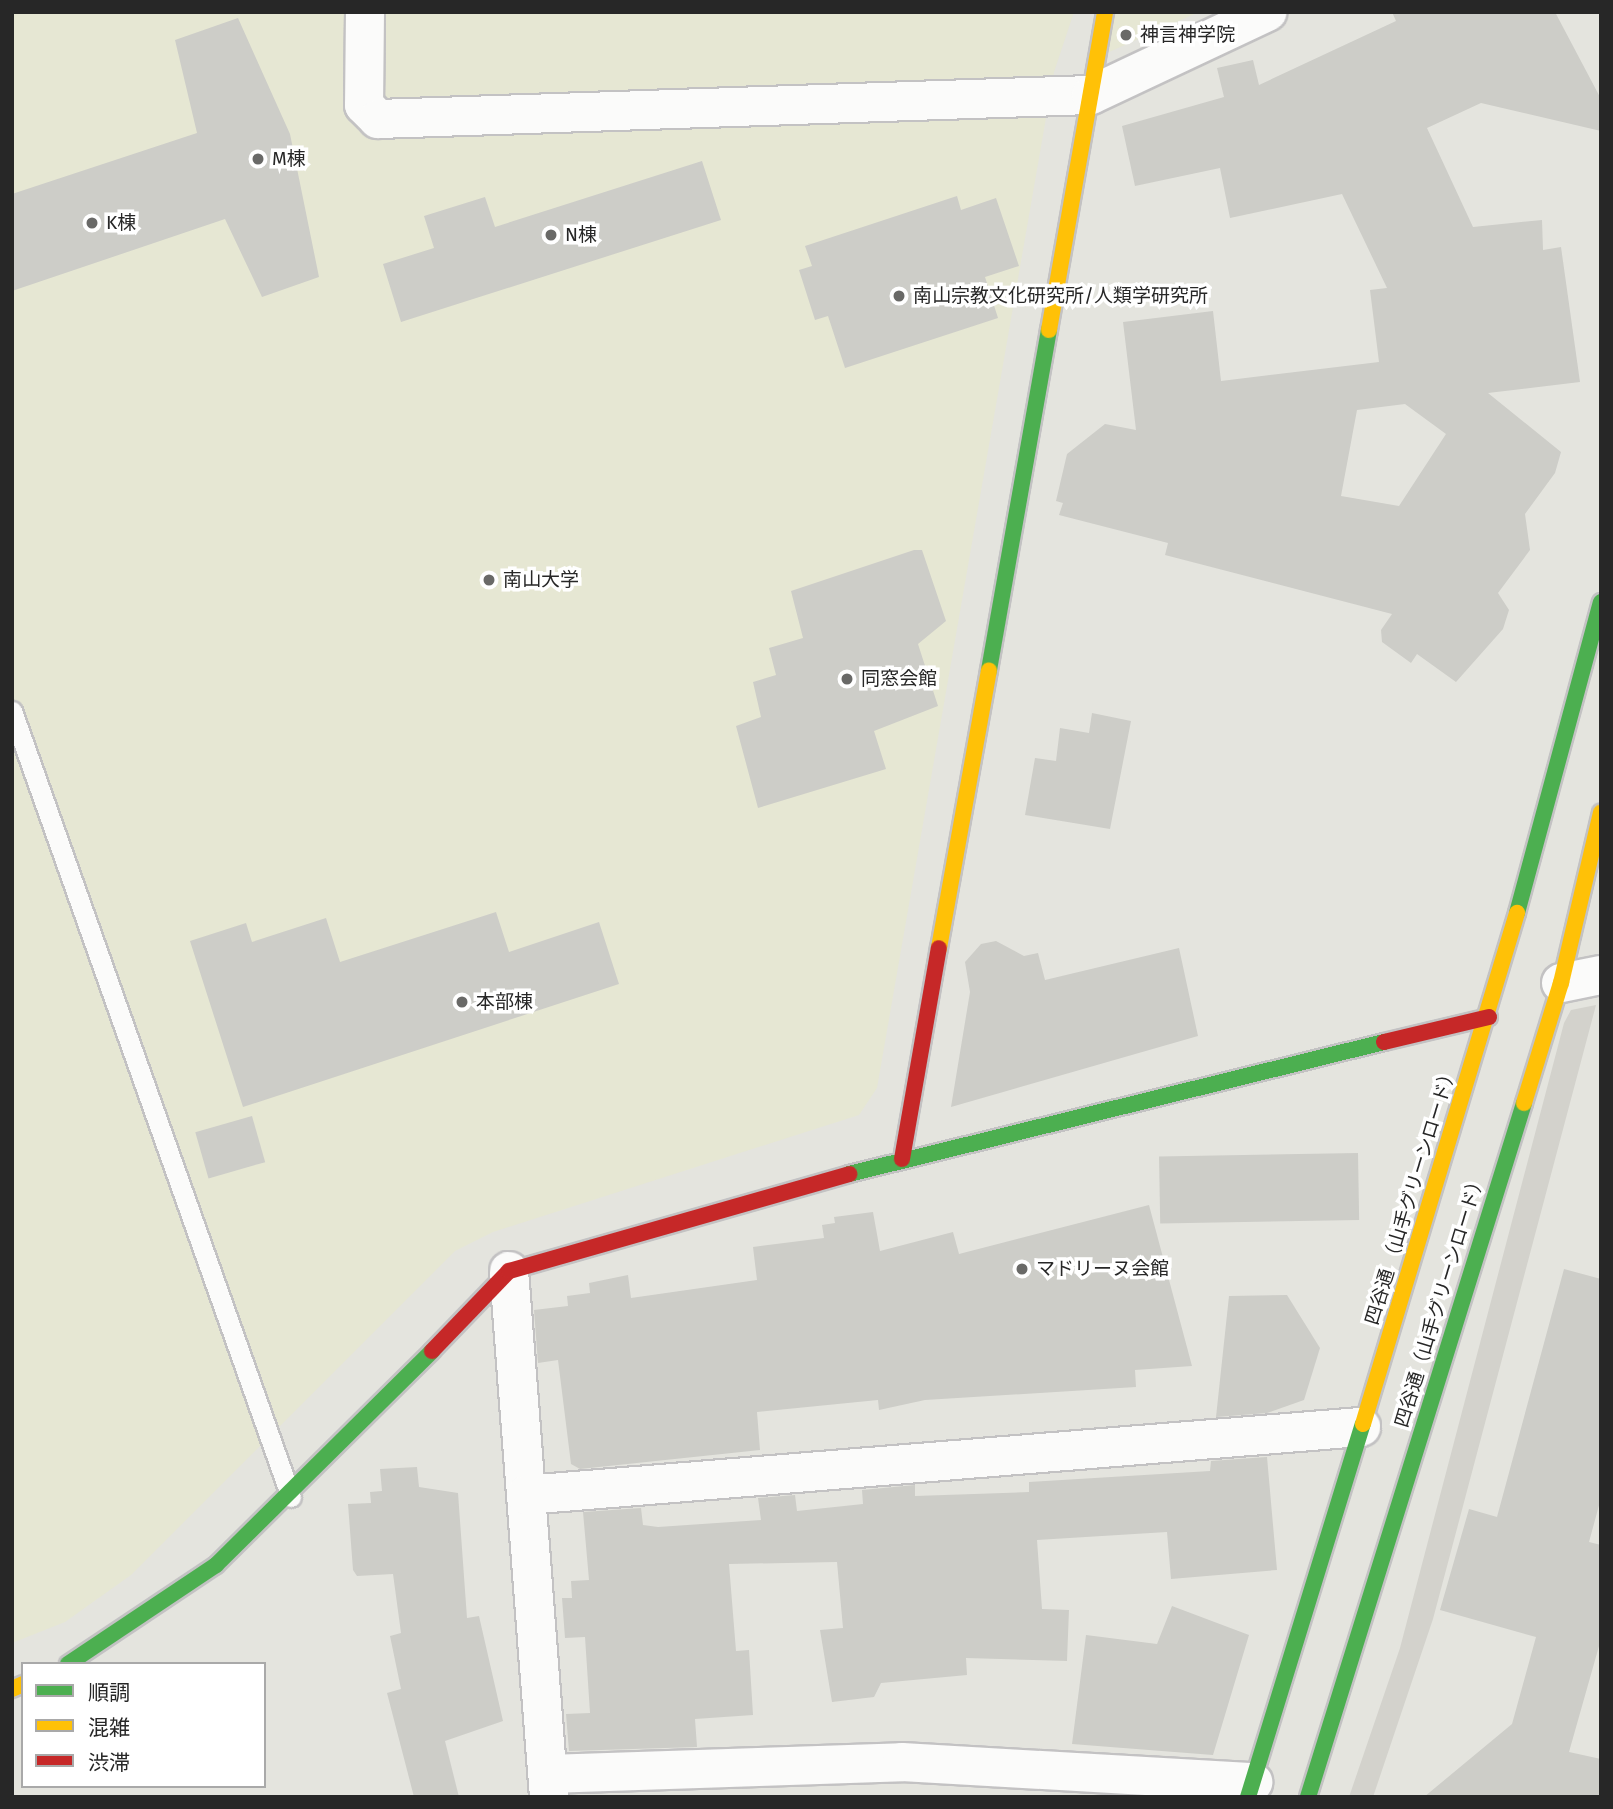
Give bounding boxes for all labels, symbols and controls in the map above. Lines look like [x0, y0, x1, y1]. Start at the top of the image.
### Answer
place label: 神言神学院 [1140, 24, 1235, 46]
marker: 神言神学院 [1118, 27, 1134, 43]
place label: M棟 [272, 148, 306, 170]
marker: M棟 [250, 151, 266, 167]
place label: K棟 [106, 212, 136, 234]
marker: K棟 [84, 215, 100, 231]
place label: N棟 [565, 224, 597, 246]
marker: N棟 [543, 227, 559, 243]
place label: 南山宗教文化研究所/人類学研究所 [913, 285, 1208, 307]
marker: 南山宗教文化研究所/人類学研究所 [891, 288, 907, 304]
place label: 南山大学 [503, 569, 579, 591]
marker: 南山大学 [481, 572, 497, 588]
place label: 同窓会館 [861, 668, 937, 690]
marker: 同窓会館 [839, 671, 855, 687]
place label: 本部棟 [476, 991, 533, 1013]
marker: 本部棟 [454, 994, 470, 1010]
street label: 四谷通 （山手グリーンロード） [1360, 1062, 1462, 1328]
street label: 四谷通（山手グリーンロード） [1390, 1169, 1490, 1431]
place label: マドリーヌ会館 [1036, 1258, 1169, 1280]
marker: マドリーヌ会館 [1014, 1261, 1030, 1277]
legend [21, 1662, 266, 1788]
text: 順調 [88, 1680, 130, 1706]
text: 混雑 [88, 1715, 130, 1741]
text: 渋滞 [88, 1750, 130, 1776]

